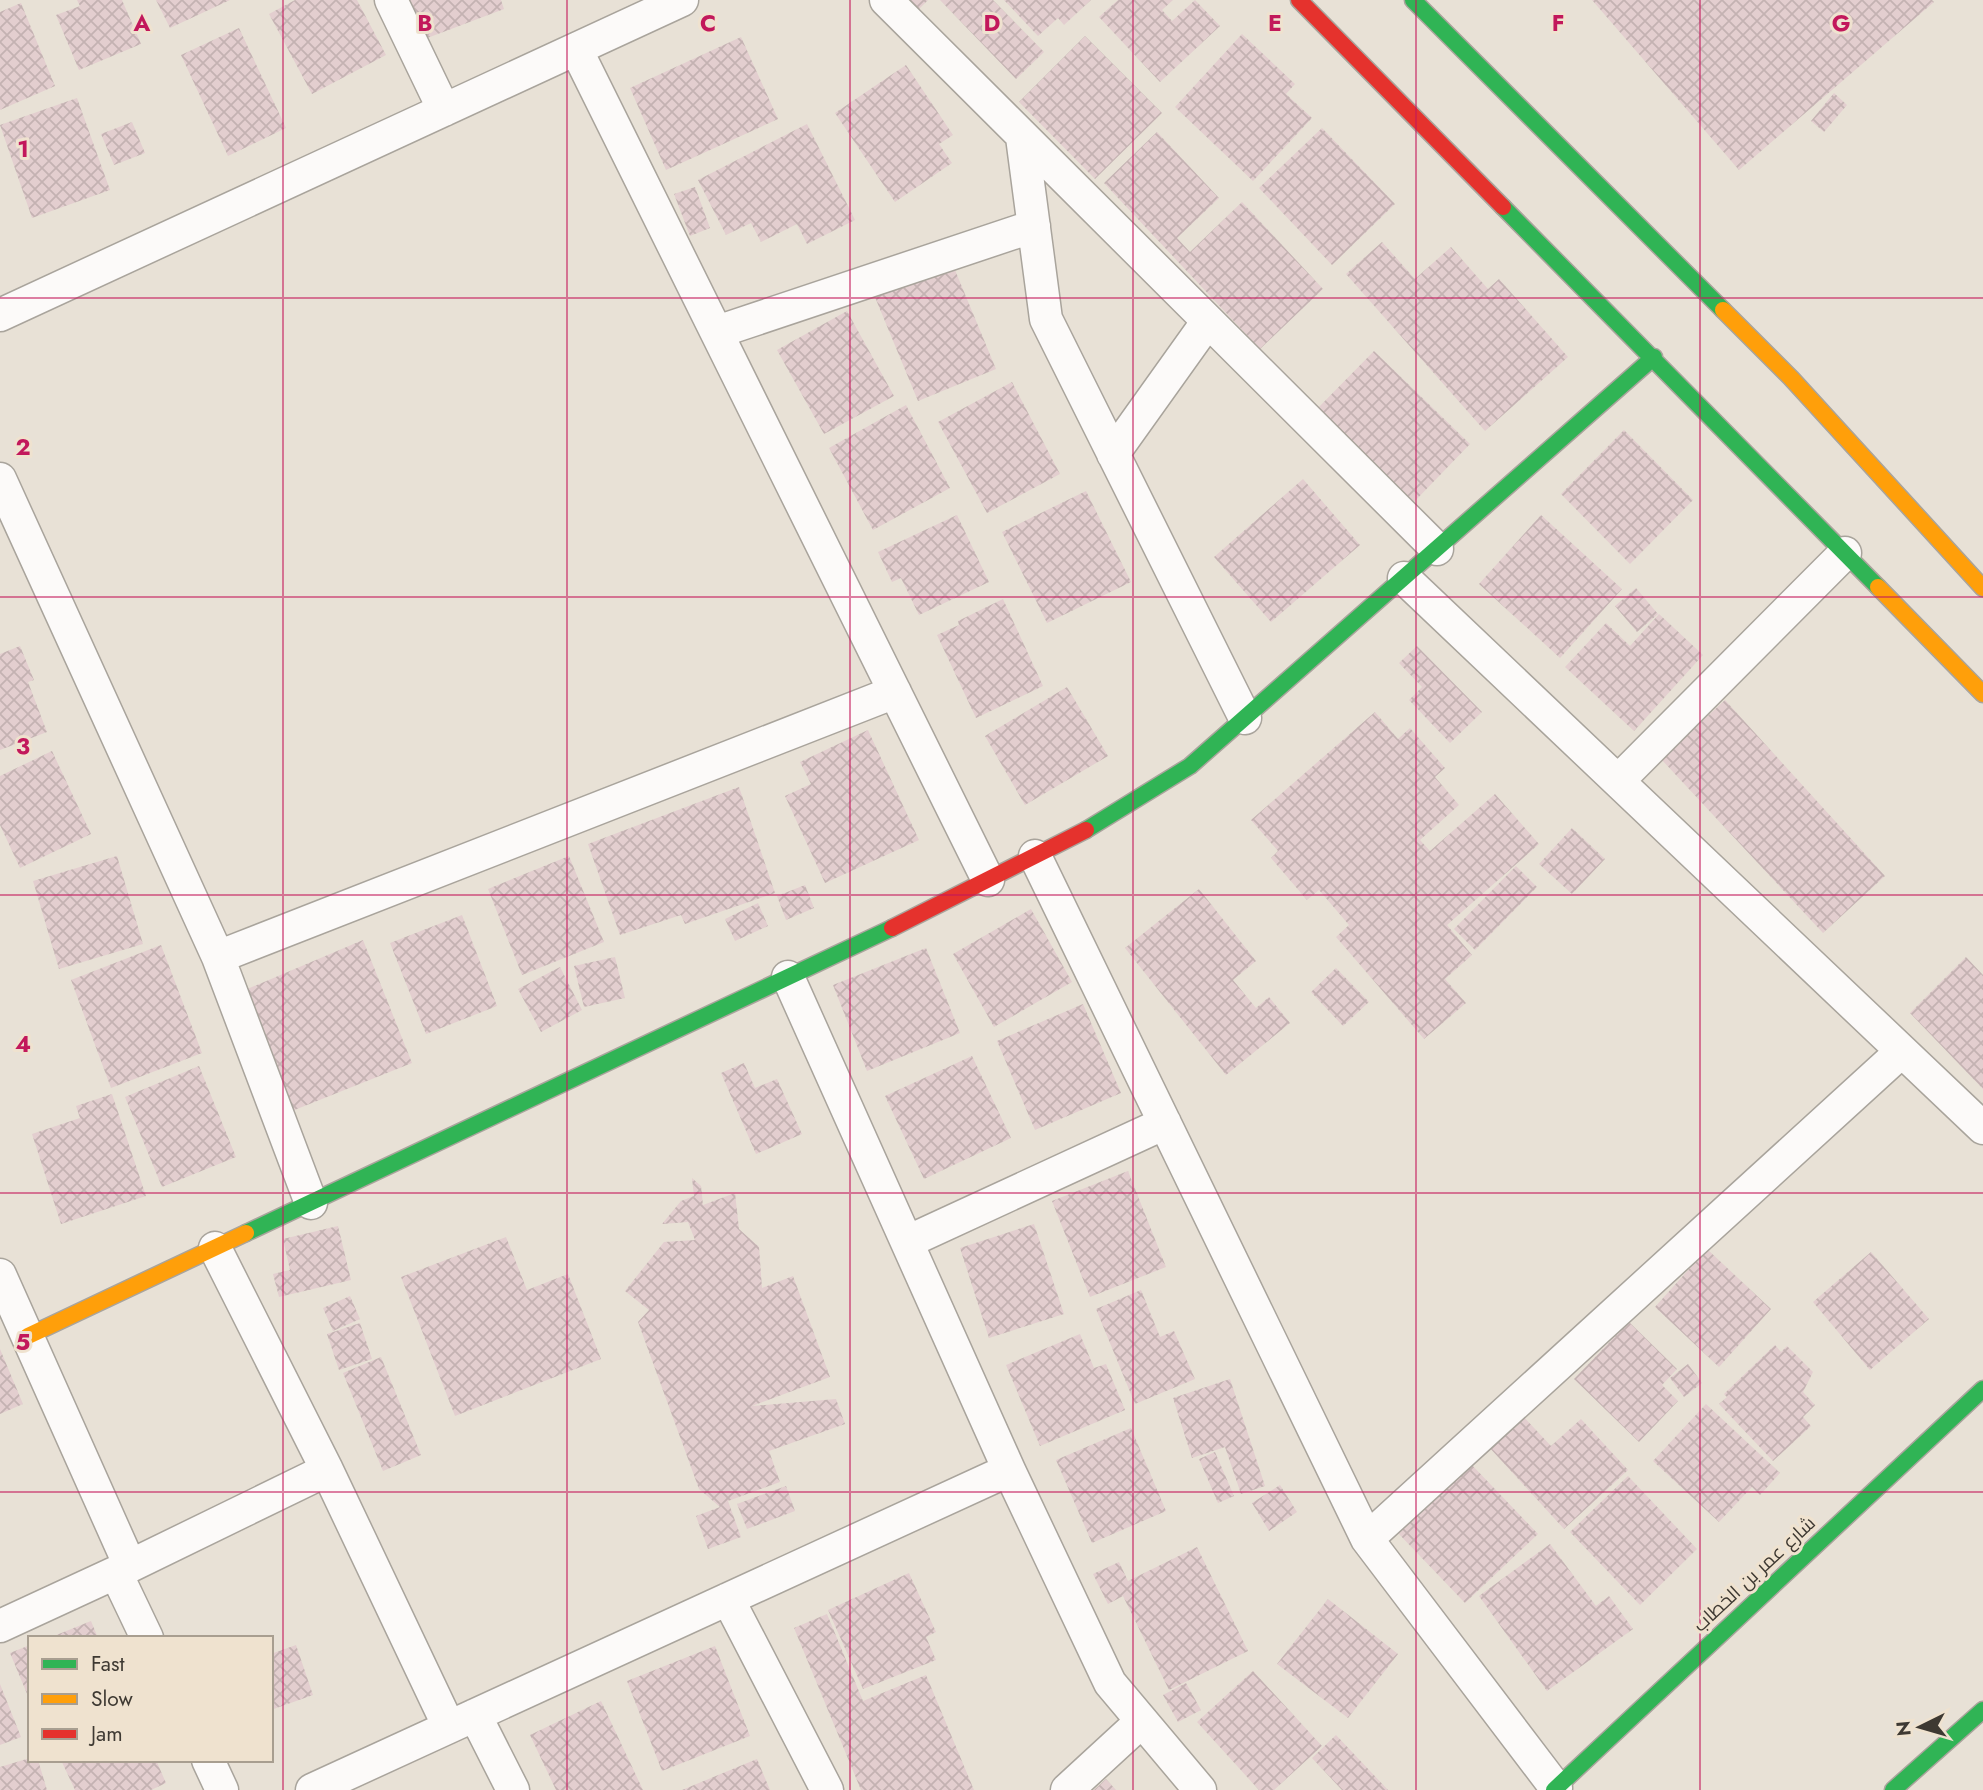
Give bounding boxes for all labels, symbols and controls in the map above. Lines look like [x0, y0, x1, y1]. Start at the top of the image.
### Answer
text: A [133, 6, 151, 40]
text: B [417, 6, 433, 40]
text: C [700, 6, 716, 40]
text: D [984, 6, 1001, 40]
text: E [1268, 6, 1282, 40]
text: F [1552, 6, 1564, 40]
text: G [1832, 6, 1850, 40]
text: 1 [17, 132, 29, 166]
text: 2 [15, 430, 31, 464]
text: 3 [16, 729, 30, 763]
text: 4 [15, 1027, 31, 1061]
text: 5 [16, 1325, 30, 1359]
street label: شارع عمر بن الخطاب [1687, 1510, 1821, 1638]
legend [28, 1636, 273, 1762]
text: Fast [91, 1649, 124, 1679]
text: Slow [91, 1684, 133, 1714]
north arrow [1885, 1692, 1955, 1762]
text: Jam [88, 1719, 123, 1749]
text: N [1889, 1720, 1918, 1737]

